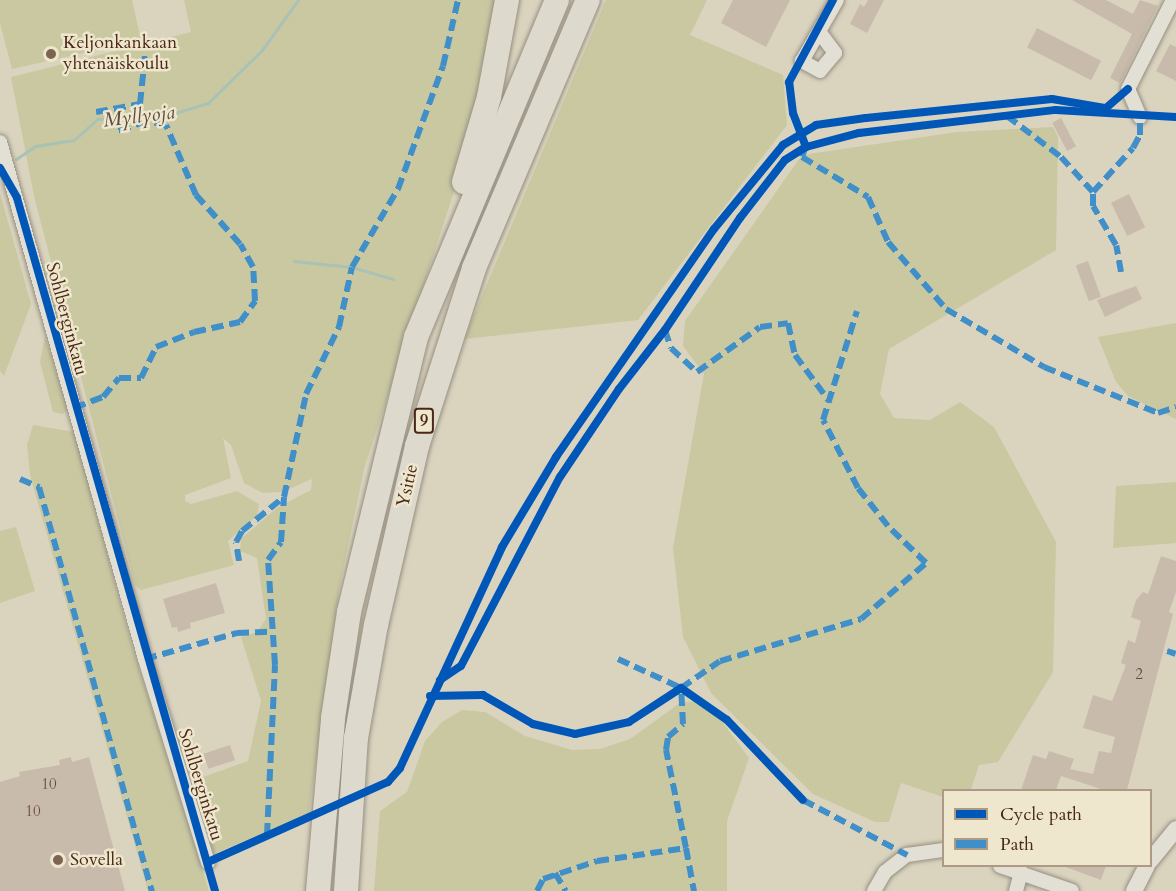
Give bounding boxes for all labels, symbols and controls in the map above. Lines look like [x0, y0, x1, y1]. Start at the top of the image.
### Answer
place label: Keljonkankaan yhtenäiskoulu [63, 33, 177, 76]
marker: Keljonkankaan yhtenäiskoulu [44, 47, 58, 61]
water label: Myllyoja [102, 100, 176, 132]
street label: Sohlberginkatu [41, 260, 91, 378]
road number: 9 [414, 408, 434, 434]
street label: Ysitie [393, 462, 423, 510]
house number: 2 [1135, 666, 1143, 684]
street label: Sohlberginkatu [173, 726, 227, 844]
house number: 10 [41, 776, 57, 794]
legend [942, 789, 1152, 867]
text: Cycle path [1000, 802, 1082, 827]
house number: 10 [25, 803, 41, 821]
text: Path [1000, 832, 1034, 857]
place label: Sovella [70, 849, 123, 871]
marker: Sovella [51, 853, 65, 867]

